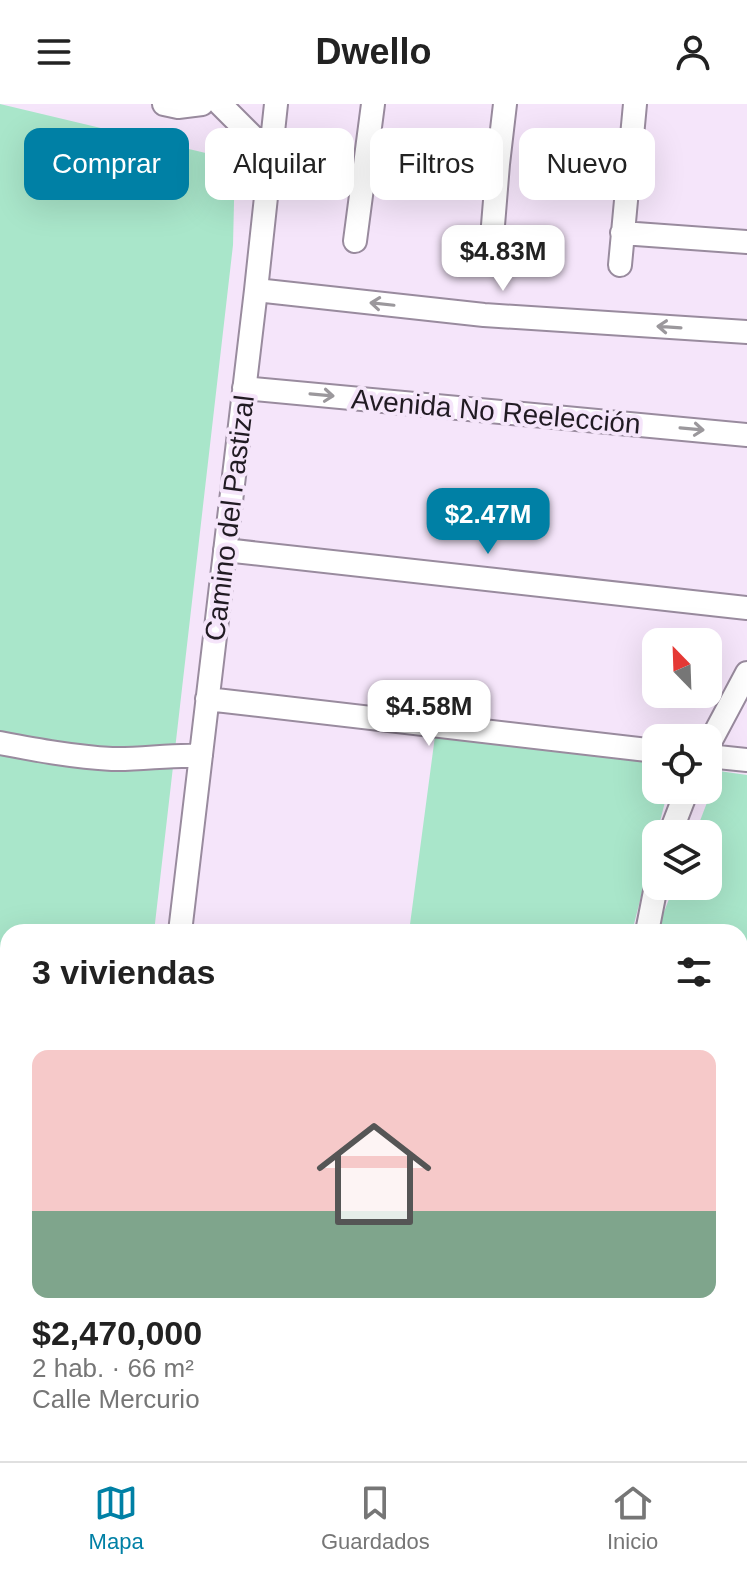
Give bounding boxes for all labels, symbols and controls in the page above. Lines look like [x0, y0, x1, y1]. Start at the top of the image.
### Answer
icon: menu [32, 30, 76, 74]
icon: person [671, 30, 715, 74]
text: Dwello [315, 31, 432, 72]
chip: Comprar [24, 128, 189, 200]
chip: Alquilar [205, 128, 354, 200]
chip: Filtros [370, 128, 503, 200]
chip: Nuevo [519, 128, 655, 200]
pin: $4.83M [438, 225, 568, 293]
text: $4.83M [460, 236, 546, 266]
one-way arrow [369, 296, 396, 311]
one-way arrow [656, 319, 683, 334]
street label: Avenida No Reelección [350, 383, 642, 440]
one-way arrow [308, 388, 335, 403]
street label: Camino del Pastizal [199, 393, 260, 643]
one-way arrow [678, 422, 705, 437]
pin: $2.47M [423, 488, 553, 556]
text: $2.47M [445, 499, 531, 529]
north arrow [642, 628, 722, 708]
map controls [642, 628, 722, 900]
pin: $4.58M [364, 680, 494, 748]
text: $4.58M [386, 691, 472, 721]
button: locate [642, 724, 722, 804]
button: layers [642, 820, 722, 900]
icon: filters [672, 950, 716, 994]
text: 3 viviendas [32, 953, 215, 991]
icon: home [302, 1102, 446, 1246]
text: $2,470,000 [32, 1314, 202, 1352]
text: 2 hab. · 66 m² [32, 1353, 194, 1383]
text: Calle Mercurio [32, 1384, 200, 1414]
tab: Mapa [89, 1481, 144, 1555]
tab: Guardados [321, 1481, 430, 1555]
tab: Inicio [607, 1481, 658, 1555]

